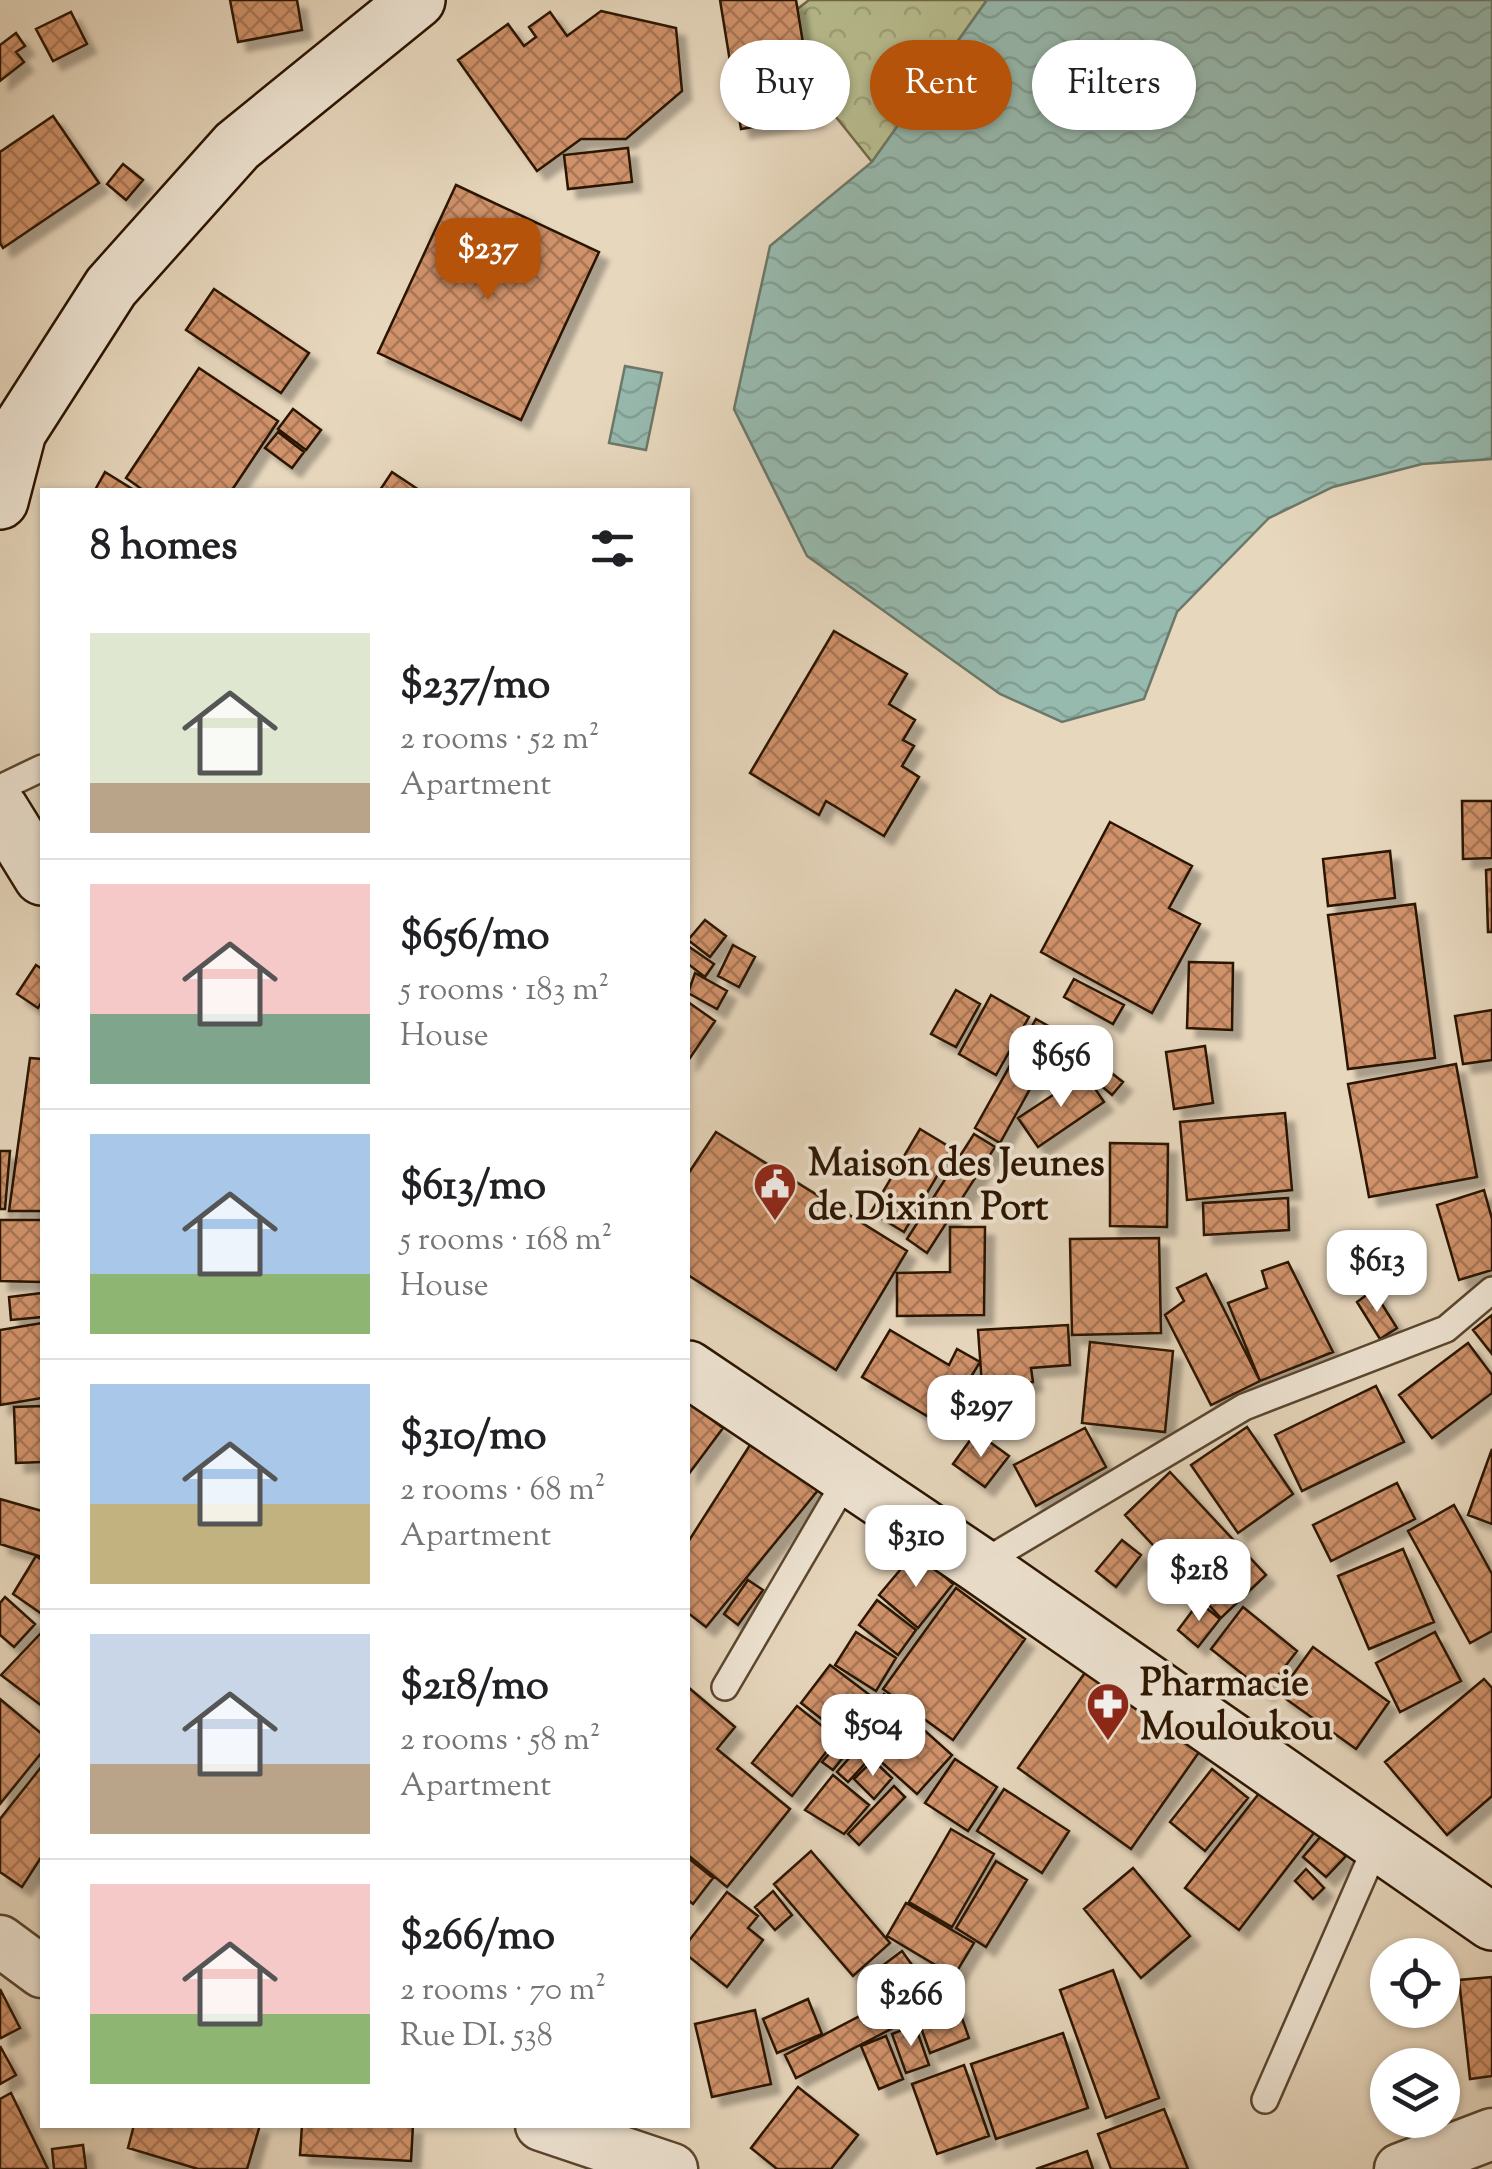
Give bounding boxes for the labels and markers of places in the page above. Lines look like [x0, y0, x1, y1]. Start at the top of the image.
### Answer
pin: $237 [429, 218, 547, 303]
pin: $656 [1002, 1025, 1120, 1110]
place label: Maison des Jeunes de Dixinn Port [808, 1139, 1105, 1237]
public building icon: Maison des Jeunes de Dixinn Port [752, 1161, 798, 1222]
pin: $613 [1318, 1230, 1436, 1315]
pin: $297 [922, 1375, 1040, 1460]
pin: $310 [857, 1505, 975, 1590]
pin: $218 [1140, 1539, 1258, 1624]
place label: Pharmacie Mouloukou [1140, 1659, 1333, 1757]
pharmacy icon: Pharmacie Mouloukou [1085, 1681, 1131, 1742]
pin: $504 [814, 1694, 932, 1779]
pin: $266 [852, 1964, 970, 2049]

